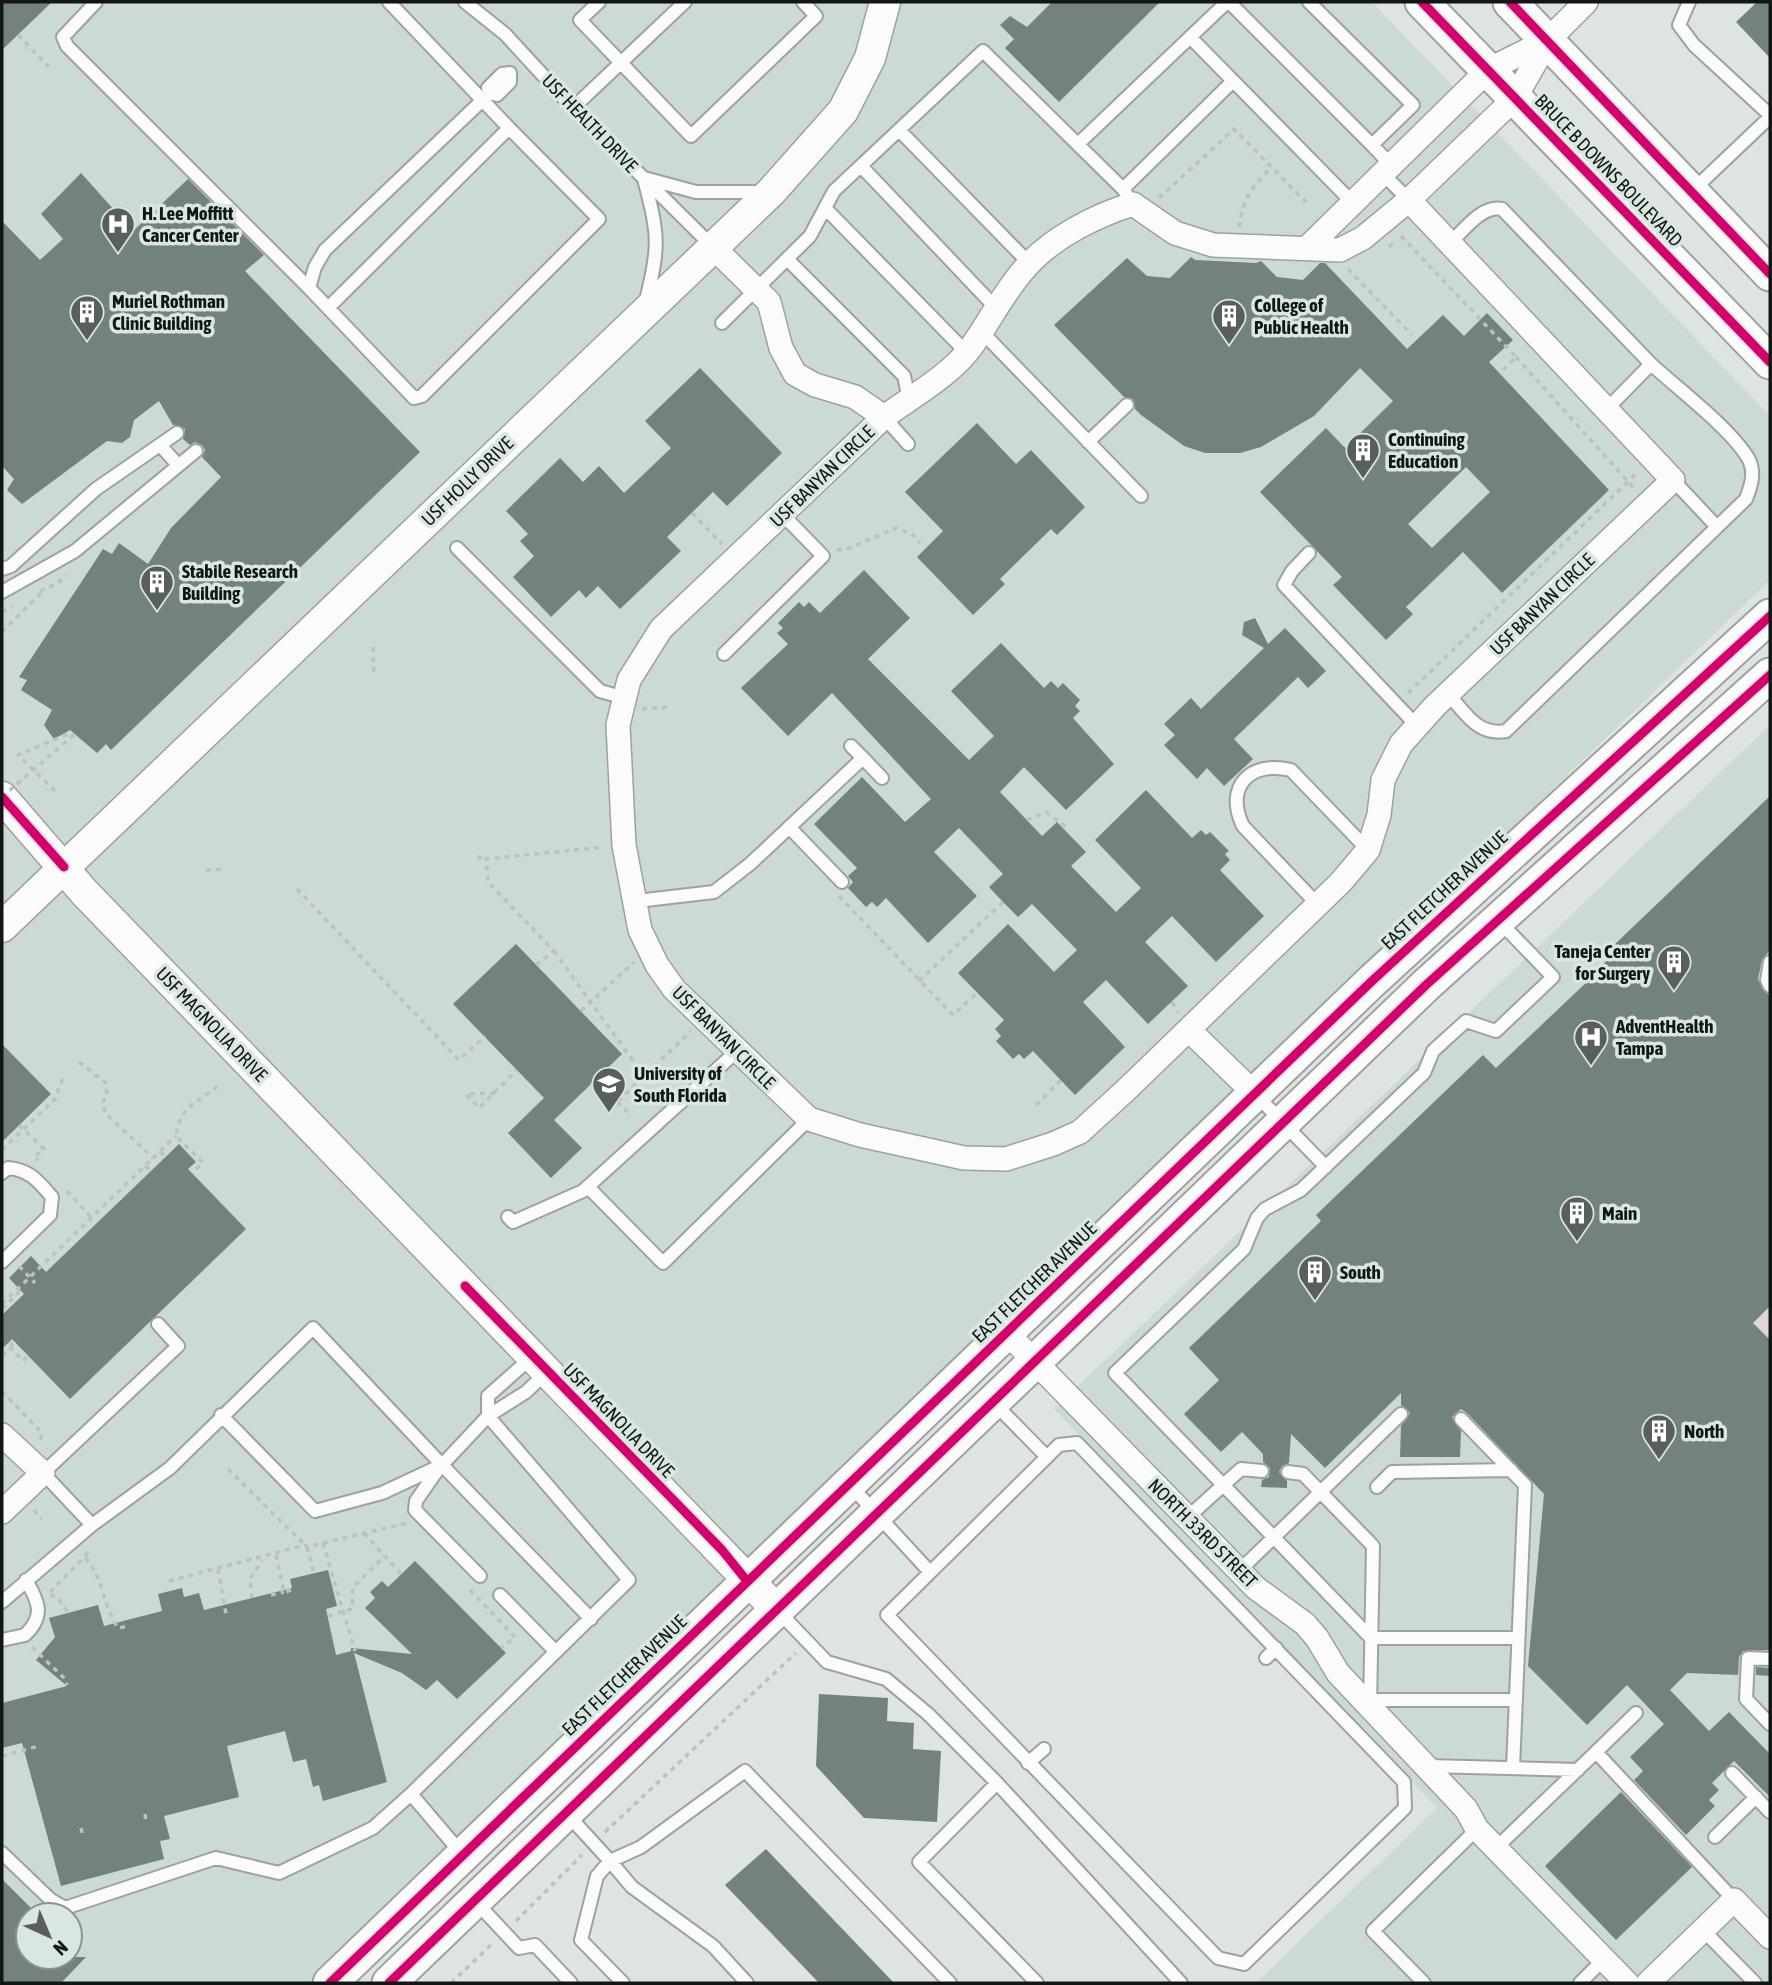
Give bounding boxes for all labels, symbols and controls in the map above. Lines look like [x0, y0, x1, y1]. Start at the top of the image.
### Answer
street label: USF HEALTH DRIVE [538, 69, 642, 177]
street label: BRUCE B DOWNS BOULEVARD [1531, 89, 1687, 251]
place label: H. Lee Moffitt Cancer Center [142, 202, 239, 246]
hospital icon: H. Lee Moffitt Cancer Center [99, 205, 137, 254]
place label: Muriel Rothman Clinic Building [112, 290, 225, 334]
building icon: Muriel Rothman Clinic Building [68, 293, 106, 342]
place label: College of Public Health [1254, 294, 1349, 338]
building icon: College of Public Health [1210, 297, 1248, 346]
street label: USF BANYAN CIRCLE [765, 421, 879, 531]
place label: Continuing Education [1388, 428, 1466, 472]
building icon: Continuing Education [1344, 431, 1382, 480]
street label: USF HOLLY DRIVE [417, 432, 517, 530]
street label: USF BANYAN CIRCLE [1485, 549, 1599, 659]
place label: Stabile Research Building [182, 560, 298, 604]
building icon: Stabile Research Building [138, 563, 176, 612]
street label: EAST FLETCHER AVENUE [1377, 826, 1511, 954]
place label: Taneja Center for Surgery [1555, 940, 1650, 984]
building icon: Taneja Center for Surgery [1655, 943, 1693, 992]
street label: USF MAGNOLIA DRIVE [152, 962, 272, 1086]
street label: USF BANYAN CIRCLE [668, 981, 780, 1093]
place label: AdventHealth Tampa [1615, 1015, 1714, 1059]
hospital icon: AdventHealth Tampa [1572, 1018, 1610, 1067]
place label: University of South Florida [634, 1062, 727, 1106]
school or university icon: University of South Florida [590, 1065, 628, 1114]
building icon: Main [1558, 1194, 1596, 1243]
place label: Main [1602, 1202, 1637, 1224]
street label: EAST FLETCHER AVENUE [967, 1217, 1101, 1347]
building icon: South [1296, 1253, 1334, 1302]
place label: South [1340, 1261, 1381, 1283]
street label: USF MAGNOLIA DRIVE [559, 1358, 679, 1482]
building icon: North [1640, 1412, 1678, 1461]
place label: North [1684, 1420, 1724, 1442]
street label: NORTH 33RD STREET [1144, 1474, 1262, 1592]
street label: EAST FLETCHER AVENUE [557, 1610, 691, 1740]
north arrow [14, 1901, 84, 1971]
text: N [49, 1936, 72, 1960]

